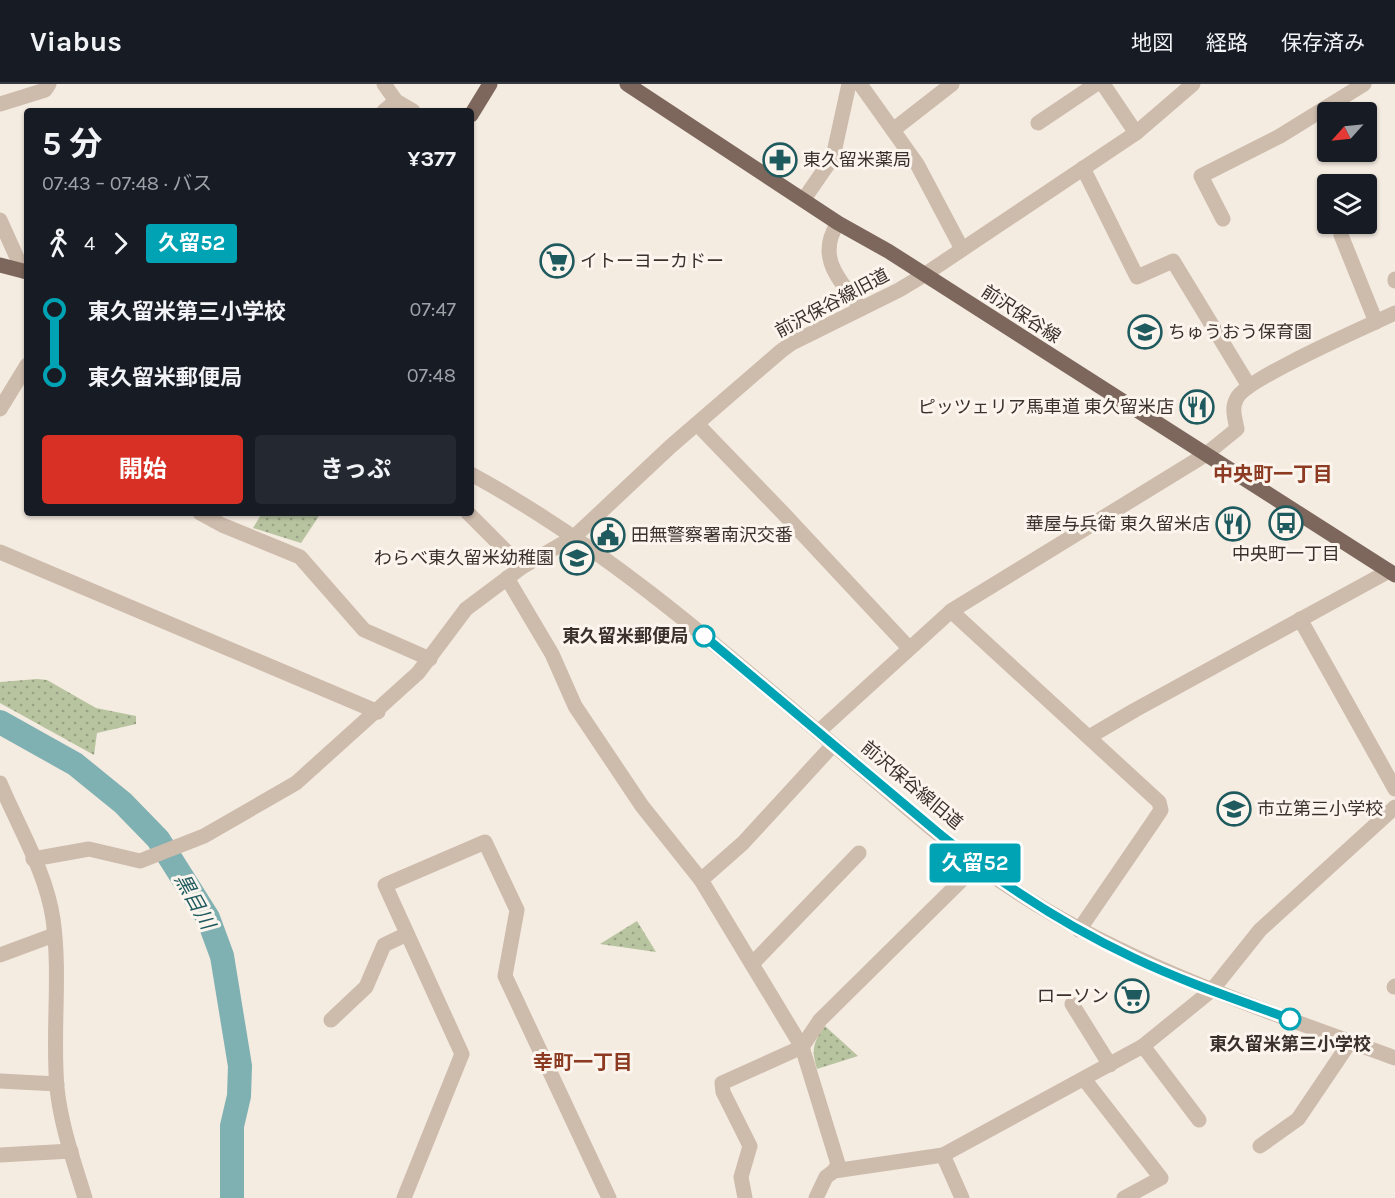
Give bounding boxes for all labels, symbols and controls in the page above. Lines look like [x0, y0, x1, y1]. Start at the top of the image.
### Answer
text: Viabus [30, 25, 122, 58]
text: 地図 [1131, 31, 1173, 55]
text: 経路 [1206, 31, 1248, 55]
text: 保存済み [1281, 31, 1365, 55]
north arrow [1317, 102, 1377, 162]
map controls [1317, 102, 1377, 234]
text: 5 分 [42, 125, 103, 163]
pharmacy icon: 東久留米薬局 [762, 142, 798, 178]
text: ¥377 [408, 146, 456, 172]
place label: 東久留米薬局 [803, 149, 911, 171]
text: 07:43 – 07:48 · バス [42, 172, 212, 195]
button: layers [1317, 174, 1377, 234]
icon: walk [42, 227, 75, 260]
icon: forward [104, 227, 137, 260]
text: 久留52 [158, 231, 225, 255]
text: 4 [84, 232, 95, 255]
supermarket icon: イトーヨーカドー [539, 243, 575, 279]
place label: イトーヨーカドー [580, 250, 724, 272]
street label: 前沢保谷線旧道 [771, 264, 893, 342]
street label: 前沢保谷線 [977, 280, 1065, 348]
text: 07:47 [410, 298, 456, 321]
text: 東久留米第三小学校 [88, 299, 286, 325]
school or university icon: ちゅうおう保育園 [1127, 314, 1163, 350]
place label: ちゅうおう保育園 [1168, 321, 1312, 343]
text: 07:48 [407, 364, 456, 387]
text: 東久留米郵便局 [88, 365, 242, 391]
restaurant icon: ピッツェリア馬車道 東久留米店 [1179, 389, 1215, 425]
place label: ピッツェリア馬車道 東久留米店 [918, 396, 1174, 418]
button: 開始 [42, 435, 243, 504]
button: きっぷ [255, 435, 456, 504]
district label: 中央町一丁目 [1213, 463, 1333, 486]
bus stop icon: 中央町一丁目 [1268, 505, 1304, 541]
restaurant icon: 華屋与兵衛 東久留米店 [1215, 506, 1251, 542]
place label: 華屋与兵衛 東久留米店 [1026, 513, 1210, 535]
public building icon: 田無警察署南沢交番 [590, 517, 626, 553]
place label: 田無警察署南沢交番 [631, 524, 793, 546]
school or university icon: わらべ東久留米幼稚園 [559, 540, 595, 576]
place label: 中央町一丁目 [1232, 543, 1340, 565]
place label: わらべ東久留米幼稚園 [374, 547, 554, 569]
place label: 東久留米郵便局 [562, 625, 688, 647]
marker: 東久留米郵便局 [693, 625, 715, 647]
street label: 前沢保谷線旧道 [857, 736, 967, 834]
school or university icon: 市立第三小学校 [1216, 791, 1252, 827]
place label: 市立第三小学校 [1257, 798, 1383, 820]
line badge: 久留52 [933, 844, 1017, 882]
text: 久留52 [942, 851, 1008, 875]
water label: 黒目川 [170, 869, 220, 935]
supermarket icon: ローソン [1114, 978, 1150, 1014]
place label: ローソン [1037, 985, 1109, 1007]
marker: 東久留米第三小学校 [1279, 1008, 1301, 1030]
place label: 東久留米第三小学校 [1209, 1033, 1371, 1055]
district label: 幸町一丁目 [533, 1051, 633, 1074]

